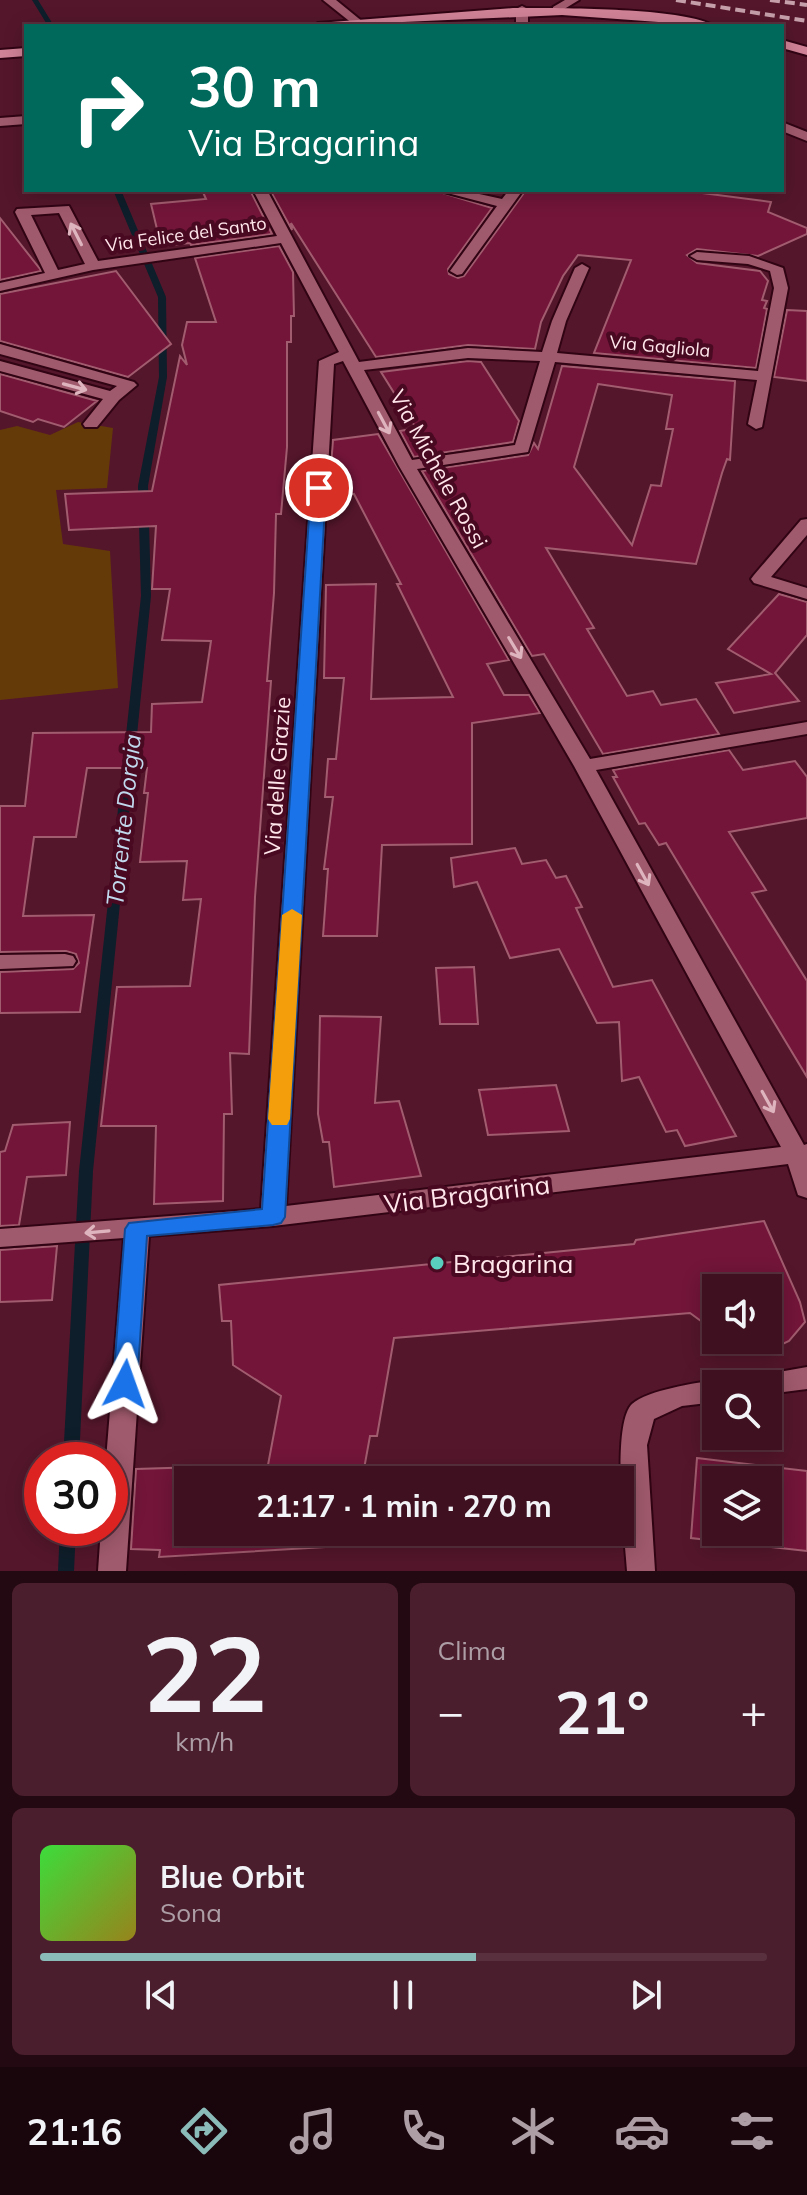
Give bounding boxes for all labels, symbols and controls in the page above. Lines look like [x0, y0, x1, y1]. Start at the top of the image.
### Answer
text: 30 m [188, 51, 321, 121]
icon: right [56, 56, 160, 160]
text: Via Bragarina [188, 120, 419, 165]
street label: Via Felice del Santo [104, 211, 268, 257]
one-way arrow [68, 222, 84, 246]
street label: Via Gagliola [609, 330, 711, 362]
one-way arrow [62, 380, 88, 395]
street label: Via Michele Rossi [384, 385, 494, 553]
one-way arrow [377, 411, 393, 435]
pin [285, 454, 353, 522]
icon: arrive [297, 466, 341, 510]
one-way arrow [507, 636, 523, 659]
street label: Via delle Grazie [257, 696, 297, 856]
water label: Torrente Dorgia [99, 732, 147, 908]
one-way arrow [635, 862, 651, 886]
one-way arrow [761, 1090, 776, 1114]
street label: Via Bragarina [382, 1167, 552, 1221]
one-way arrow [84, 1224, 111, 1239]
place label: Bragarina [453, 1247, 573, 1280]
marker: Bragarina [428, 1254, 446, 1272]
map controls [702, 1274, 782, 1546]
button: sound [702, 1274, 782, 1354]
position arrow [83, 1342, 167, 1426]
button: search [702, 1370, 782, 1450]
speed limit sign: 30 [24, 1442, 128, 1546]
button: layers [702, 1466, 782, 1546]
text: 21:17 · 1 min · 270 m [256, 1487, 552, 1525]
text: 22 [142, 1607, 267, 1738]
text: Clima [438, 1634, 506, 1667]
text: 21° [555, 1674, 650, 1749]
text: − [438, 1684, 464, 1739]
text: + [741, 1684, 767, 1739]
text: km/h [175, 1725, 234, 1758]
text: Blue Orbit [160, 1858, 304, 1896]
text: Sona [160, 1896, 222, 1929]
icon: previous [139, 1973, 183, 2017]
icon: pause [381, 1973, 425, 2017]
icon: next [624, 1973, 668, 2017]
icon: directions [176, 2103, 232, 2159]
icon: music [285, 2103, 341, 2159]
icon: phone [395, 2103, 451, 2159]
icon: climate [505, 2103, 561, 2159]
icon: car [614, 2103, 670, 2159]
icon: filters [724, 2103, 780, 2159]
text: 21:16 [27, 2109, 122, 2154]

